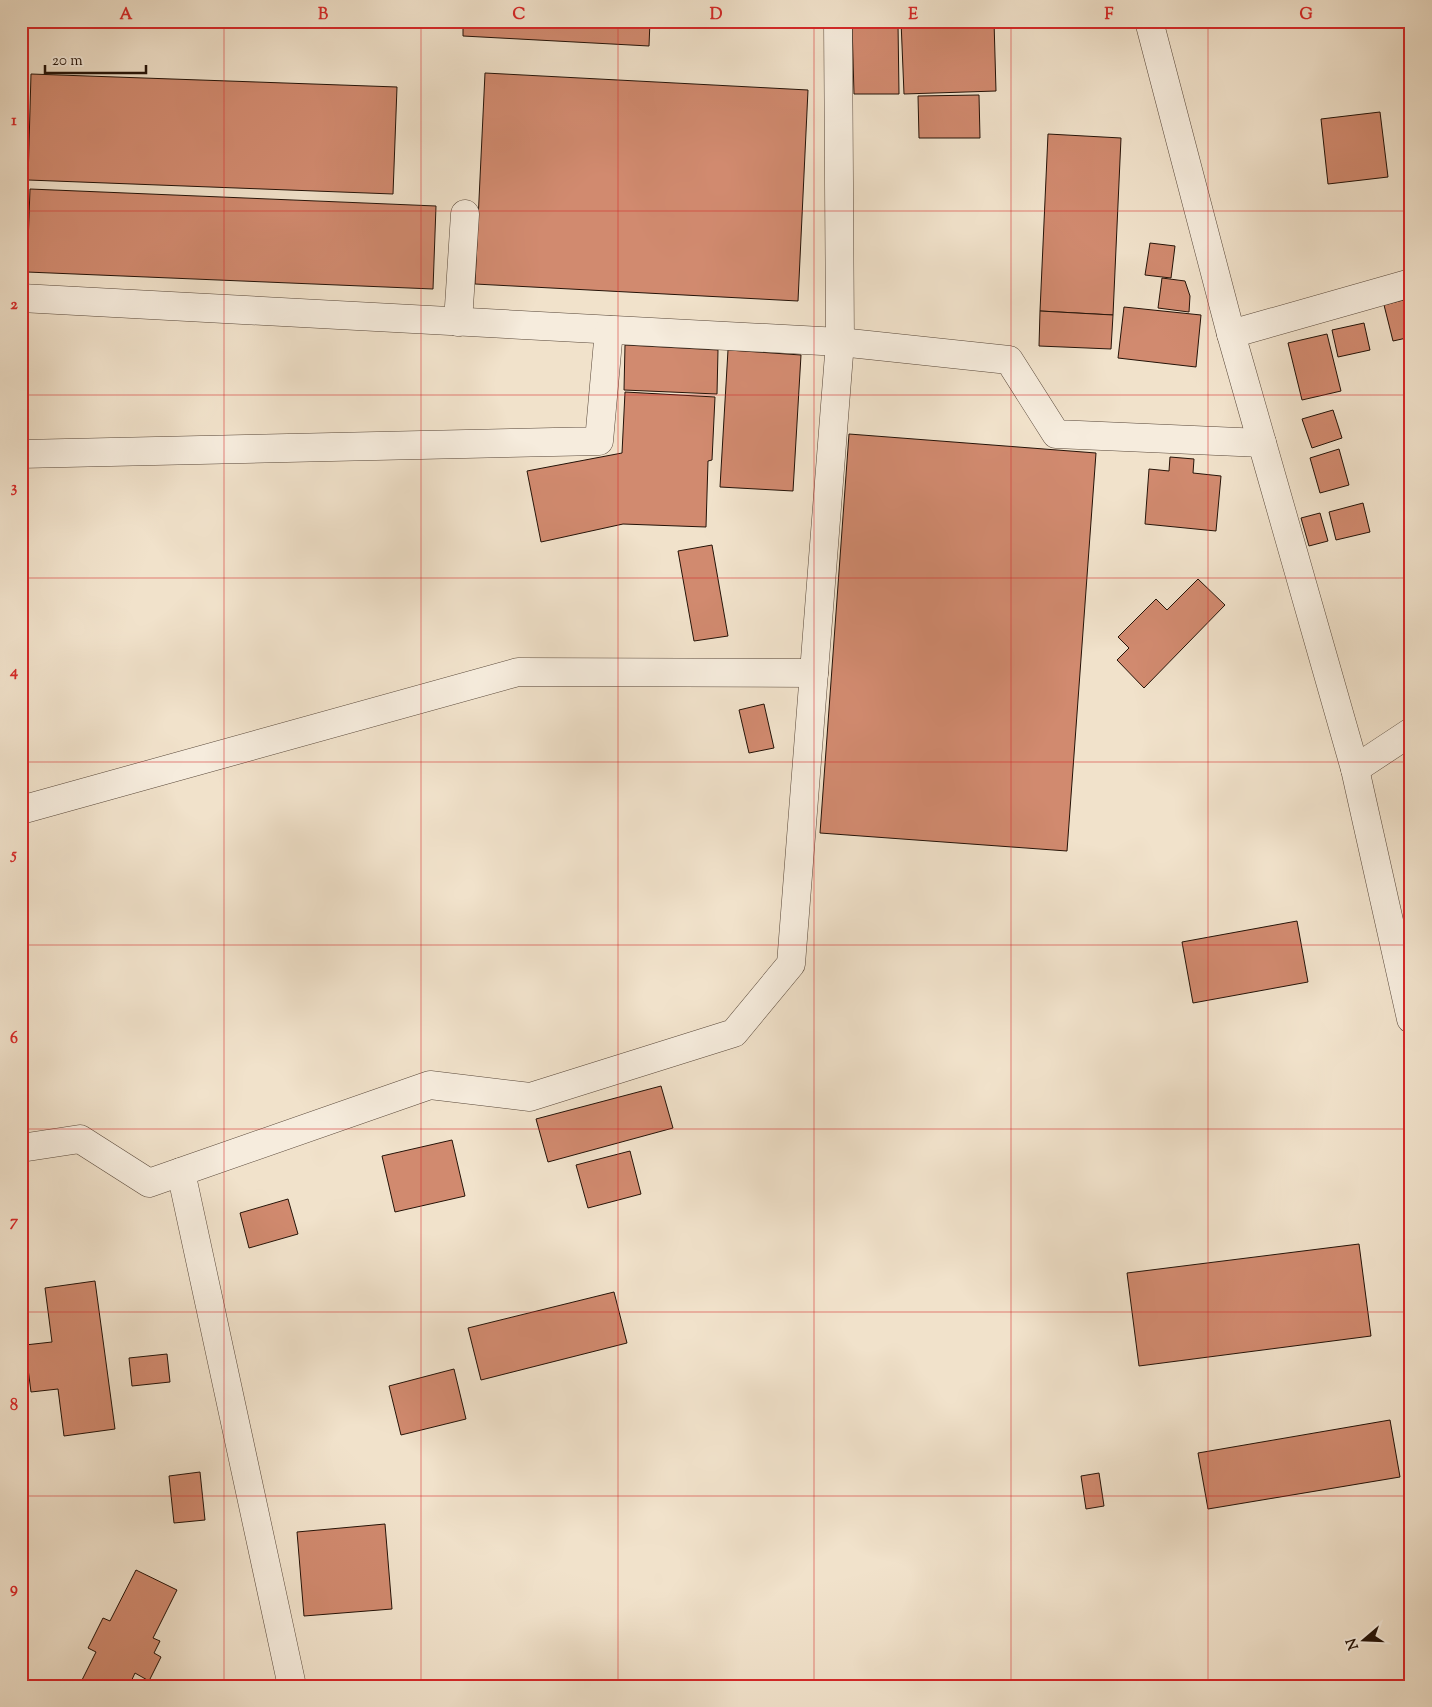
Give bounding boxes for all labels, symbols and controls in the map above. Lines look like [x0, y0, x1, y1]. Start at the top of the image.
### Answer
text: A [120, 4, 133, 27]
text: B [318, 4, 328, 27]
text: C [513, 4, 526, 27]
text: D [710, 4, 723, 27]
text: E [908, 4, 918, 27]
text: F [1105, 4, 1114, 27]
text: G [1299, 4, 1313, 27]
scale bar [45, 42, 146, 74]
text: 20 m [52, 51, 83, 72]
text: 1 [11, 110, 17, 133]
text: 2 [10, 294, 18, 317]
text: 3 [11, 477, 18, 500]
text: 4 [9, 661, 18, 684]
text: 5 [9, 844, 17, 867]
text: 6 [10, 1028, 18, 1051]
text: 7 [10, 1211, 19, 1234]
text: 8 [10, 1395, 18, 1418]
text: 9 [10, 1578, 18, 1601]
north arrow [1340, 1614, 1390, 1664]
text: N [1342, 1635, 1365, 1652]

